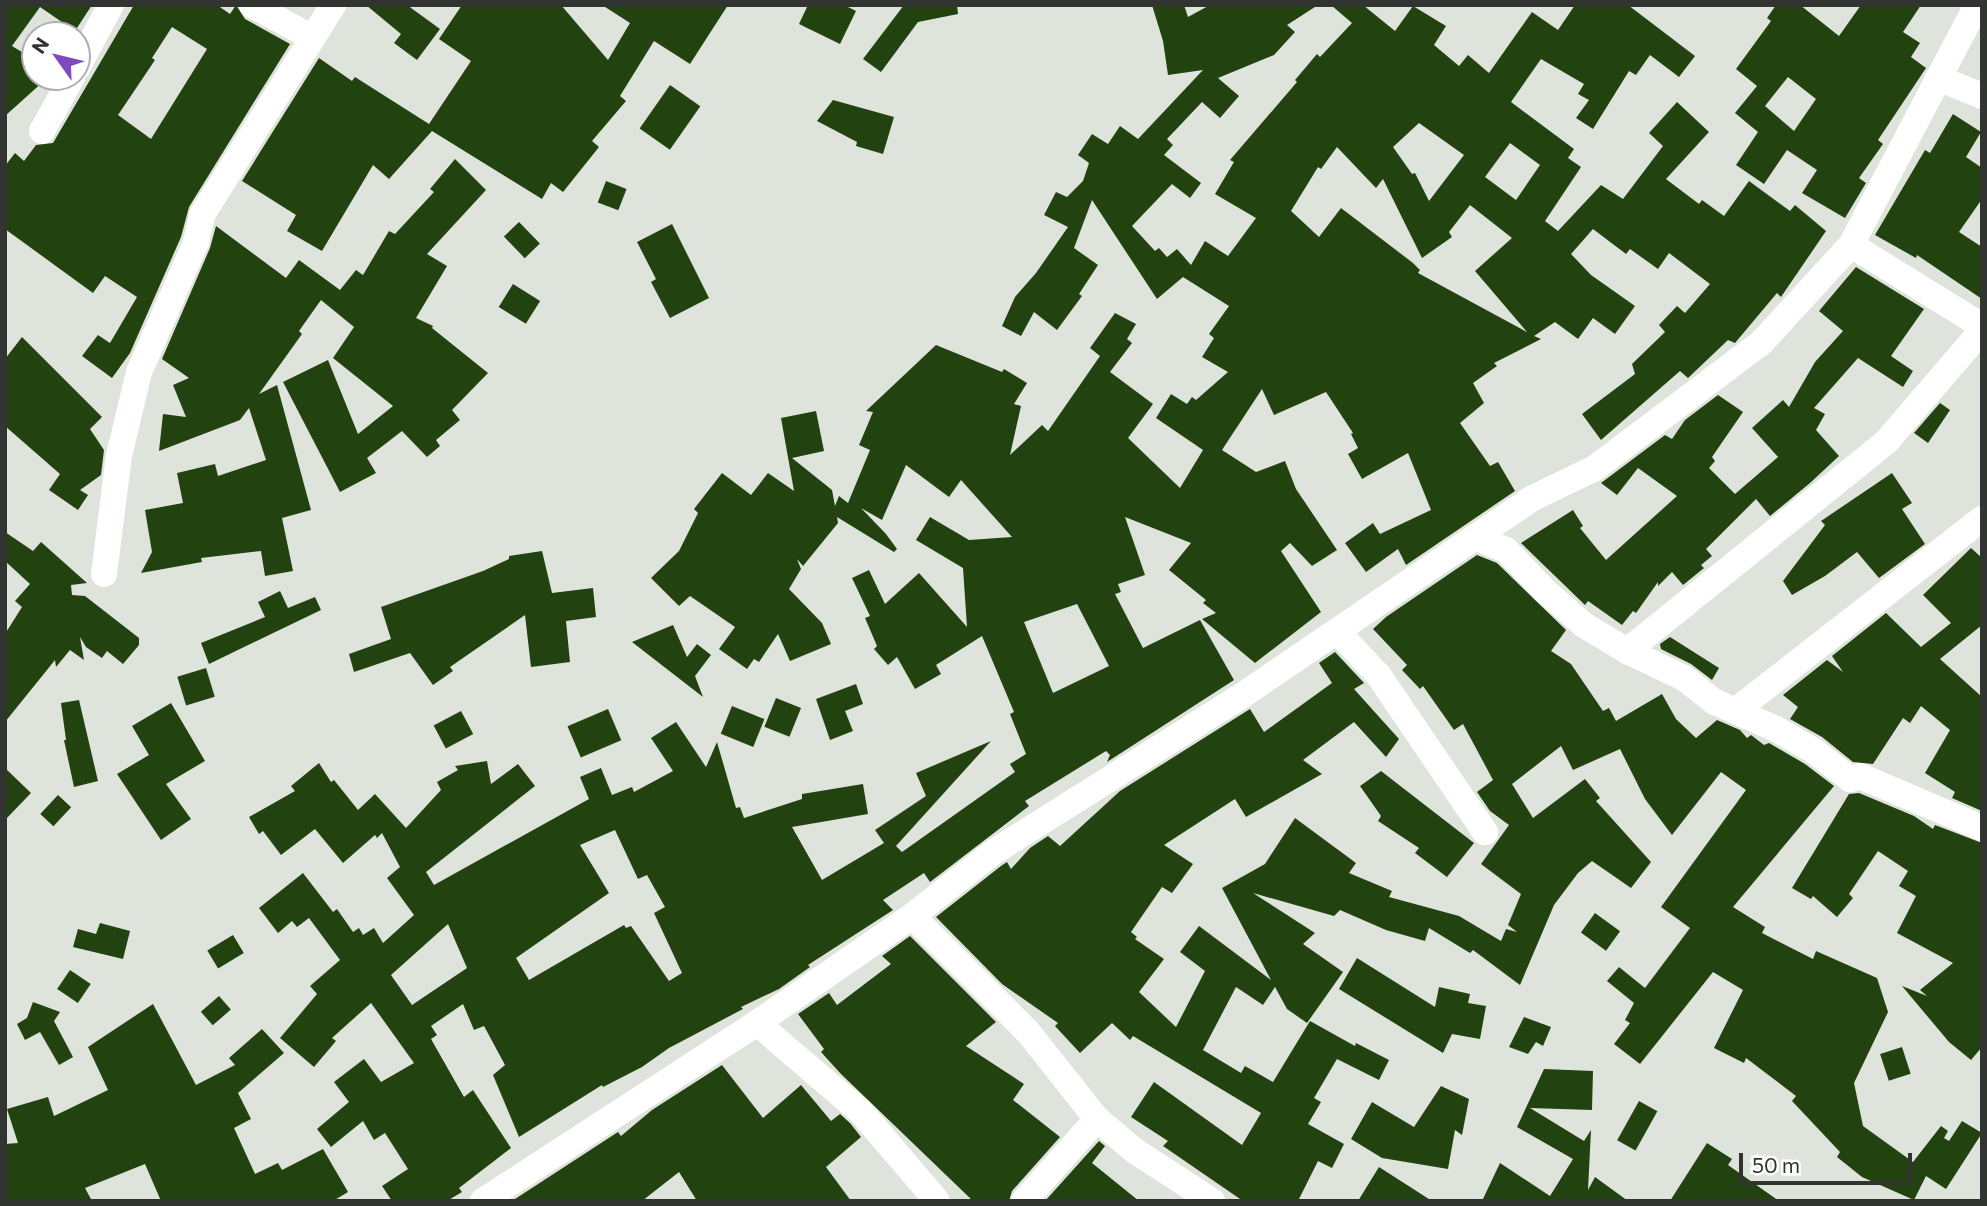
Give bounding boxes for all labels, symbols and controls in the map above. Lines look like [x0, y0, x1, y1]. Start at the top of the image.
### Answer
north arrow [21, 21, 91, 91]
text: N [26, 33, 53, 57]
scale bar [1742, 1140, 1915, 1184]
text: 50 m [1752, 1152, 1800, 1177]

